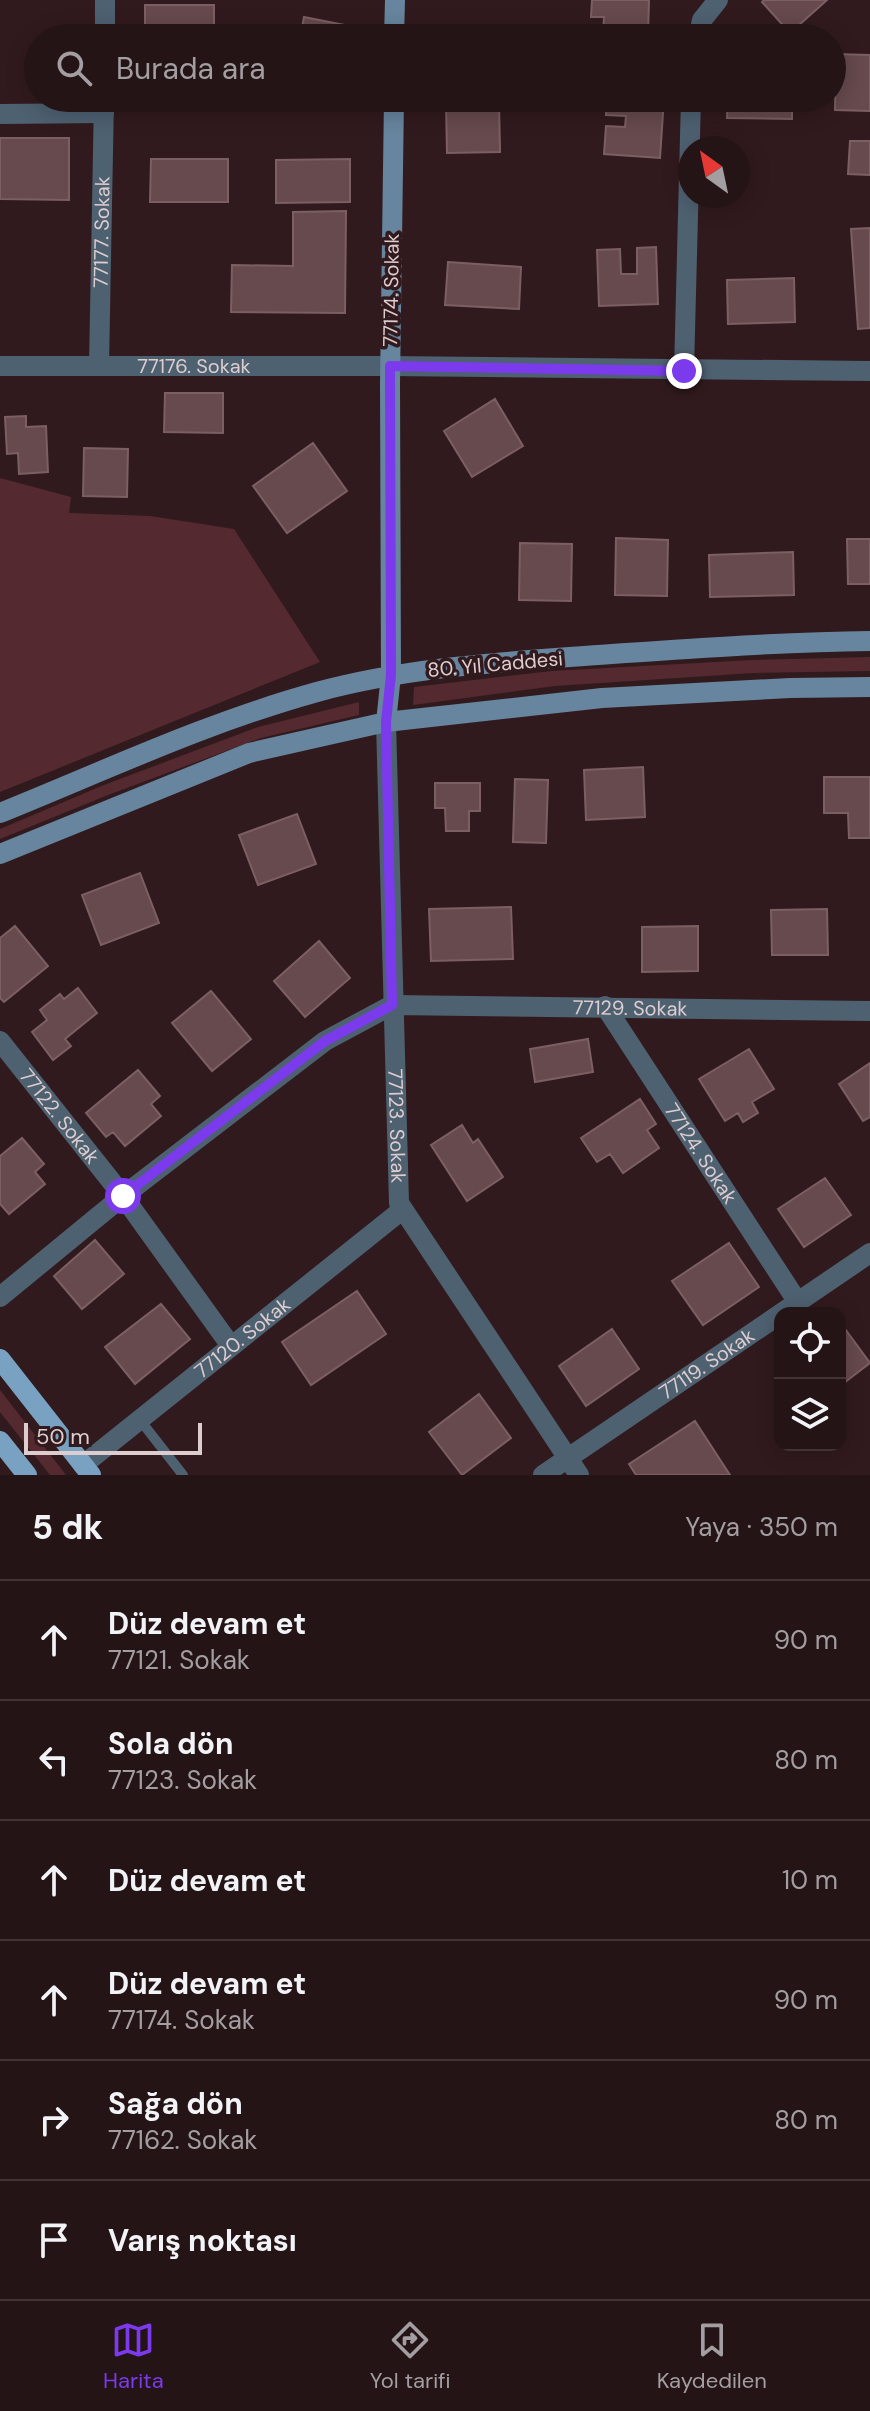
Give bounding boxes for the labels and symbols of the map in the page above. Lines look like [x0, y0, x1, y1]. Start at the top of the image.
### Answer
north arrow [678, 136, 750, 208]
street label: 77177. Sokak [87, 176, 116, 288]
street label: 77174. Sokak [377, 233, 405, 347]
street label: 77176. Sokak [137, 353, 251, 379]
route end [666, 353, 702, 389]
street label: 80. Yıl Caddesi [426, 645, 564, 683]
street label: 77129. Sokak [573, 994, 688, 1022]
street label: 77122. Sokak [14, 1063, 105, 1169]
street label: 77123. Sokak [382, 1068, 411, 1184]
street label: 77124. Sokak [659, 1098, 743, 1209]
route start [105, 1178, 141, 1214]
street label: 77120. Sokak [189, 1291, 296, 1384]
street label: 77119. Sokak [654, 1322, 759, 1405]
scale bar [24, 1419, 202, 1455]

